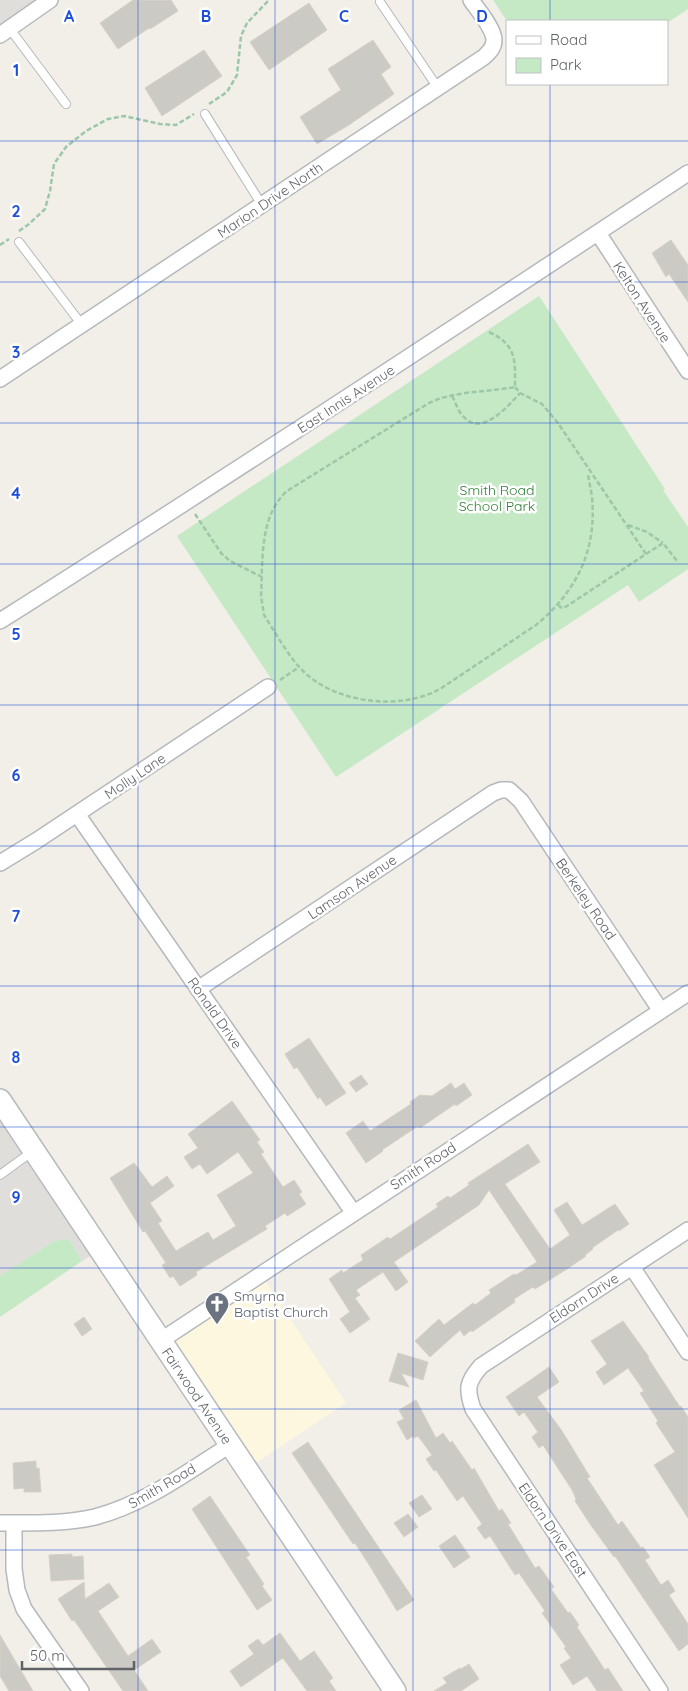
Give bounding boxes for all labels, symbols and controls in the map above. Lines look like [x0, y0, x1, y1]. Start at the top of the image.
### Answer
text: A [64, 6, 75, 26]
text: B [201, 6, 211, 26]
text: C [339, 6, 349, 26]
text: D [476, 6, 488, 26]
legend [506, 20, 668, 85]
text: Road [550, 30, 587, 49]
text: Park [550, 55, 582, 74]
text: 1 [13, 60, 19, 80]
street label: Marion Drive North [214, 158, 326, 242]
text: 2 [11, 201, 21, 221]
street label: Kelton Avenue [609, 258, 675, 346]
text: 3 [12, 342, 20, 362]
street label: East Innis Avenue [294, 361, 398, 437]
park label: Smith Road School Park [459, 481, 535, 515]
text: 4 [11, 483, 21, 503]
text: 5 [11, 624, 21, 644]
street label: Molly Lane [101, 749, 169, 803]
text: 6 [12, 765, 21, 785]
street label: Lamson Avenue [304, 851, 400, 923]
street label: Berkeley Road [552, 855, 620, 943]
text: 7 [12, 906, 21, 926]
street label: Ronald Drive [184, 974, 246, 1052]
text: 8 [12, 1047, 21, 1067]
street label: Smith Road [387, 1138, 459, 1194]
text: 9 [11, 1187, 21, 1207]
street label: Eldorn Drive [546, 1269, 622, 1327]
place label: Smyrna Baptist Church [234, 1287, 328, 1321]
church icon: Smyrna Baptist Church [204, 1291, 230, 1325]
street label: Fairwood Avenue [158, 1344, 236, 1448]
street label: Smith Road [125, 1459, 199, 1513]
street label: Eldorn Drive East [515, 1479, 592, 1581]
scale bar [22, 1638, 135, 1670]
text: 50 m [30, 1646, 65, 1665]

